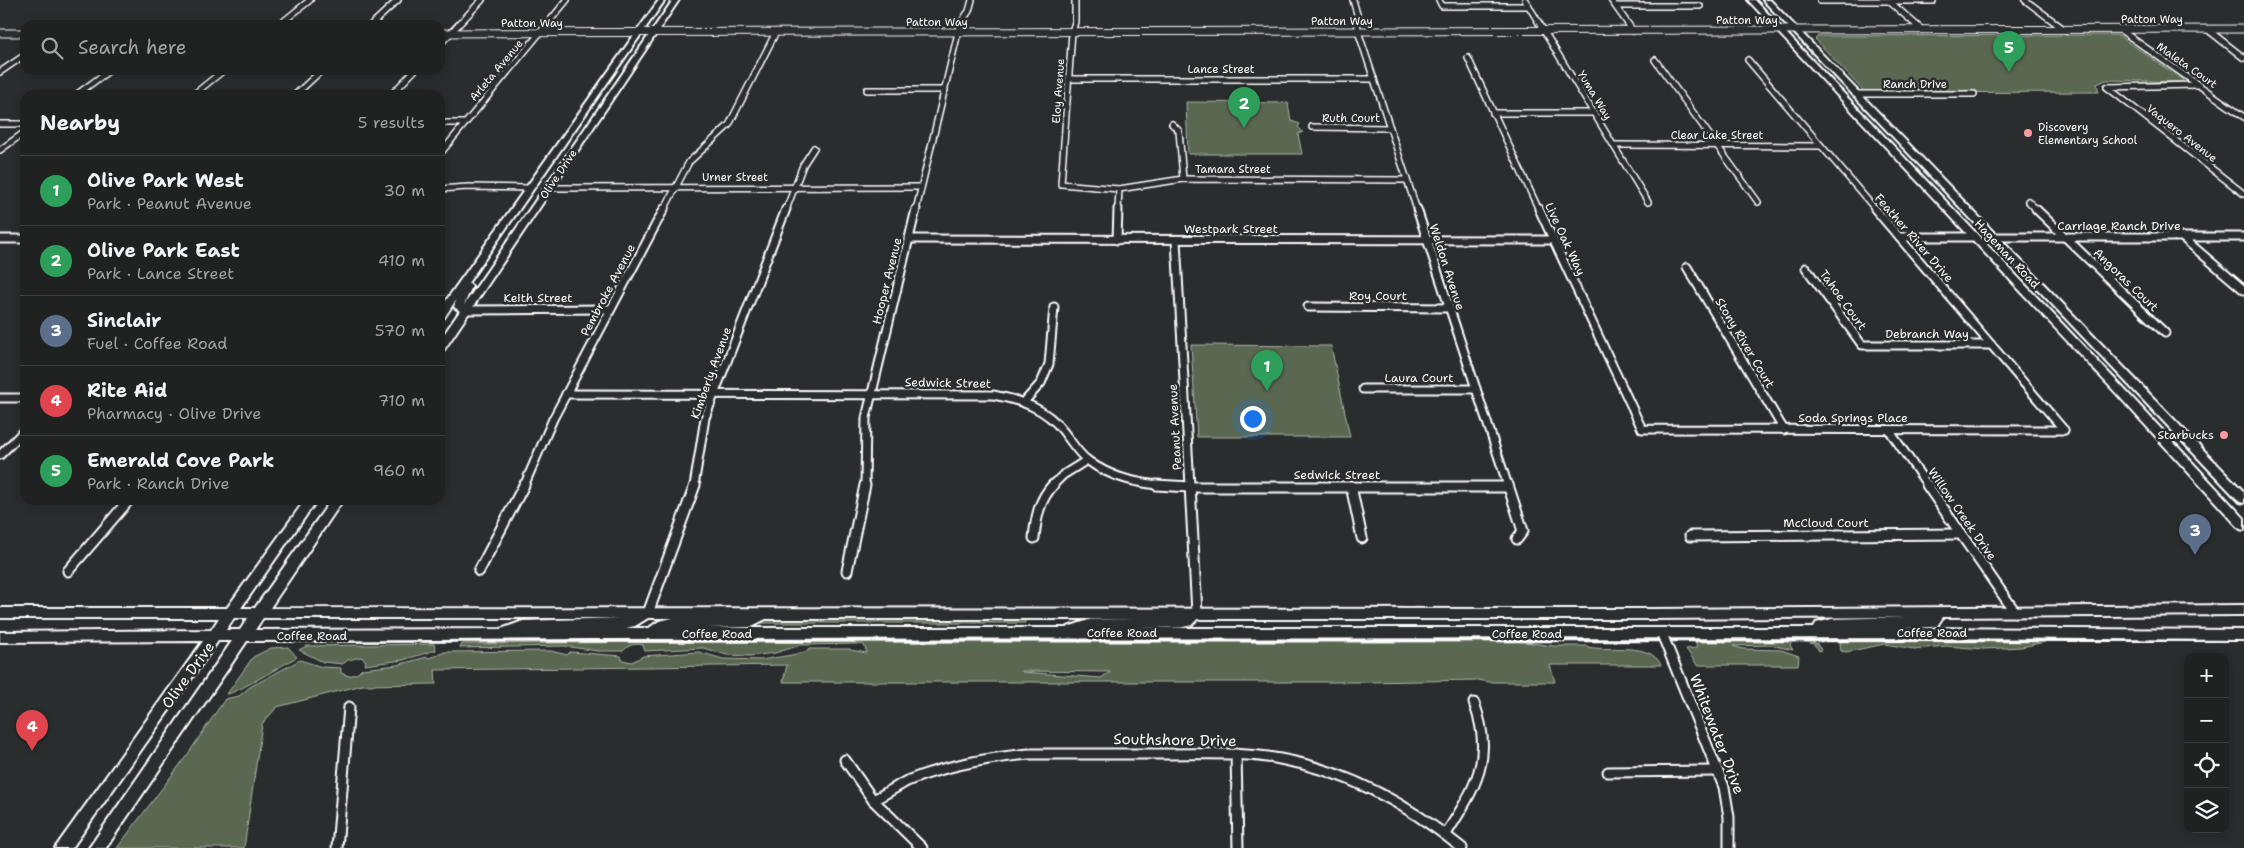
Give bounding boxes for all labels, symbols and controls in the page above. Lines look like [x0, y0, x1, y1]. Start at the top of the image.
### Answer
street label: Patton Way [2121, 12, 2183, 27]
street label: Patton Way [1716, 13, 1778, 28]
street label: Patton Way [1311, 14, 1373, 29]
street label: Patton Way [906, 15, 968, 30]
street label: Patton Way [501, 16, 563, 31]
search box [20, 20, 445, 75]
pin: 5 [1993, 31, 2025, 72]
icon: search [38, 34, 66, 62]
text: Search here [78, 35, 187, 60]
street label: Arleta Avenue [466, 36, 527, 104]
street label: Maleta Court [2153, 39, 2220, 92]
street label: Eloy Avenue [1049, 58, 1068, 124]
street label: Lance Street [1187, 62, 1255, 77]
street label: Yuma Way [1574, 68, 1615, 123]
street label: Ranch Drive [1883, 77, 1947, 92]
pin: 2 [1228, 87, 1260, 128]
street label: Vaquero Avenue [2143, 101, 2220, 166]
text: Nearby [40, 109, 120, 137]
street label: Ruth Court [1322, 111, 1380, 126]
text: 5 results [358, 112, 425, 133]
place label: Discovery Elementary School [2038, 120, 2138, 148]
marker: Discovery Elementary School [2022, 127, 2034, 139]
street label: Clear Lake Street [1671, 128, 1764, 143]
street label: Olive Drive [536, 146, 581, 202]
street label: Tamara Street [1195, 162, 1271, 177]
text: Olive Park West [87, 168, 244, 193]
street label: Urner Street [702, 170, 768, 185]
text: 1 [52, 180, 60, 201]
text: 30 m [384, 180, 425, 201]
street label: Feather River Drive [1871, 190, 1957, 286]
text: Park · Peanut Avenue [87, 193, 252, 214]
street label: Live Oak Way [1541, 200, 1589, 278]
street label: Hageman Road [1971, 216, 2044, 292]
street label: Carriage Ranch Drive [2057, 218, 2181, 234]
street label: Westpark Street [1184, 221, 1278, 237]
street label: Weldon Avenue [1426, 222, 1469, 312]
street label: Hooper Avenue [869, 236, 906, 326]
text: Olive Park East [87, 238, 240, 263]
street label: Pembroke Avenue [577, 241, 639, 339]
street label: Angoras Court [2090, 245, 2162, 315]
text: 2 [50, 250, 62, 271]
text: 410 m [378, 250, 425, 271]
text: Park · Lance Street [87, 263, 234, 284]
street label: Tahoe Court [1816, 267, 1870, 333]
street label: Roy Court [1349, 288, 1407, 304]
street label: Keith Street [503, 290, 573, 306]
street label: Stony River Court [1712, 295, 1778, 391]
text: Sinclair [87, 308, 162, 333]
text: 3 [50, 320, 62, 341]
text: 570 m [375, 320, 425, 341]
street label: Kimberly Avenue [687, 325, 735, 421]
street label: Debranch Way [1885, 326, 1969, 342]
text: Fuel · Coffee Road [87, 333, 228, 354]
pin: 1 [1251, 350, 1283, 391]
street label: Laura Court [1385, 370, 1453, 386]
street label: Sedwick Street [905, 374, 991, 392]
text: Rite Aid [87, 378, 167, 403]
street label: Peanut Avenue [1165, 383, 1185, 471]
text: 4 [50, 390, 62, 411]
text: 710 m [378, 390, 425, 411]
text: Pharmacy · Olive Drive [87, 403, 261, 424]
your location [1240, 406, 1266, 432]
street label: Soda Springs Place [1798, 410, 1908, 426]
place label: Starbucks [2157, 427, 2214, 443]
marker: Starbucks [2218, 429, 2230, 441]
text: Emerald Cove Park [87, 448, 274, 473]
text: 5 [51, 460, 61, 481]
text: 960 m [373, 460, 425, 481]
street label: Willow Creek Drive [1924, 465, 2000, 563]
street label: Sedwick Street [1294, 467, 1380, 483]
text: Park · Ranch Drive [87, 473, 230, 494]
pin: 3 [2179, 514, 2211, 555]
street label: McCloud Court [1783, 515, 1869, 531]
street label: Coffee Road [1087, 625, 1158, 641]
street label: Coffee Road [1897, 625, 1968, 641]
street label: Coffee Road [682, 626, 753, 642]
street label: Coffee Road [1492, 626, 1563, 642]
street label: Coffee Road [277, 628, 348, 644]
street label: Olive Drive [157, 638, 219, 712]
map controls [2184, 653, 2229, 833]
button: + [2184, 653, 2229, 698]
street label: Whitewater Drive [1685, 671, 1749, 797]
button: − [2184, 698, 2229, 743]
pin: 4 [16, 710, 48, 751]
street label: Southshore Drive [1113, 729, 1237, 751]
button: locate [2184, 743, 2229, 788]
button: layers [2184, 788, 2229, 833]

